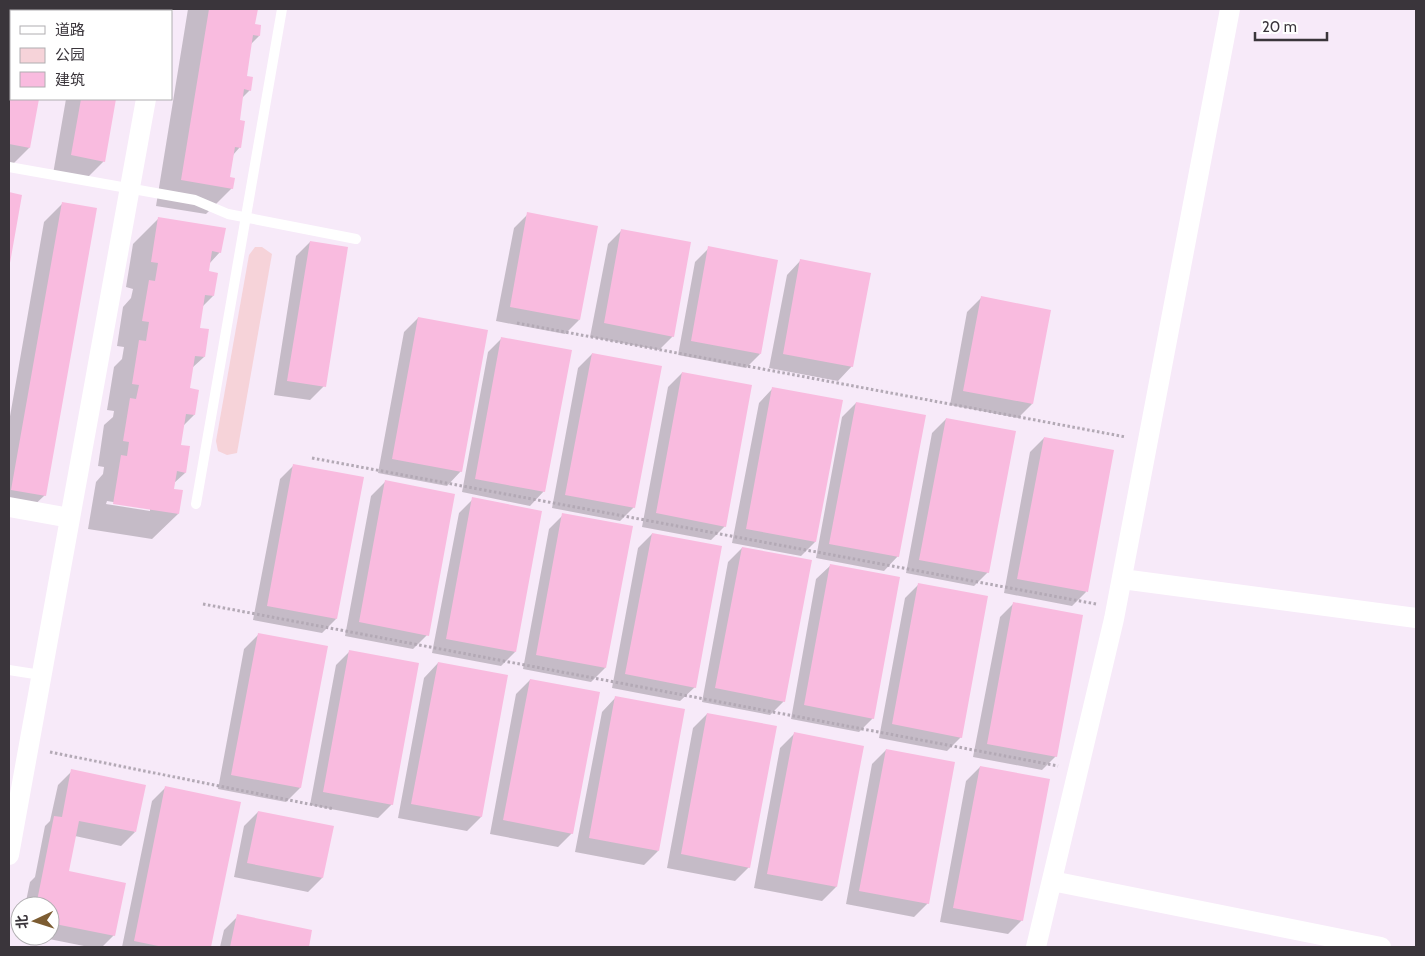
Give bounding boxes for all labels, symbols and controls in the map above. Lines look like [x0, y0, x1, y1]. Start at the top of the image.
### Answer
legend [10, 10, 172, 100]
scale bar [1255, 10, 1328, 42]
text: 20 m [1262, 18, 1297, 36]
text: 道路 [55, 21, 85, 39]
text: 公园 [55, 46, 85, 64]
text: 建筑 [55, 71, 85, 89]
north arrow [10, 896, 60, 946]
text: 北 [13, 914, 31, 930]

